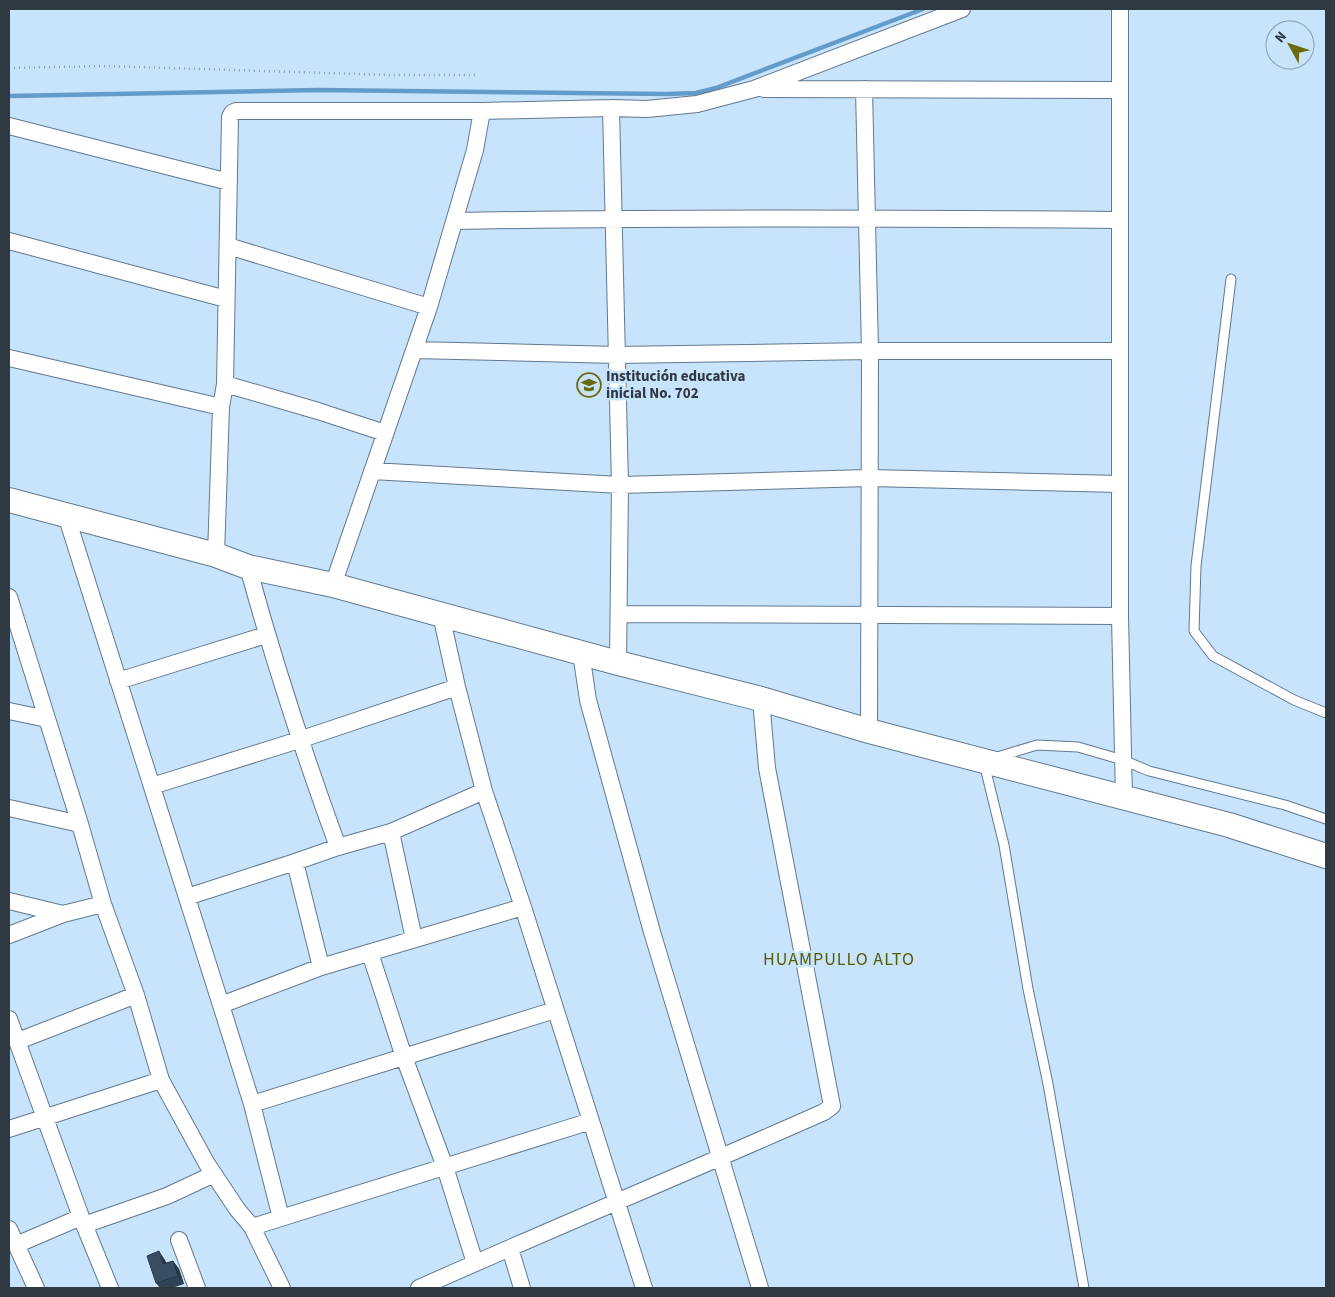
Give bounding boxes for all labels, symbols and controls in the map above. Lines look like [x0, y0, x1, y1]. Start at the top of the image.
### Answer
north arrow [1265, 20, 1315, 70]
text: N [1270, 27, 1291, 47]
place label: Institución educativa inicial No. 702 [606, 366, 745, 404]
school or university icon: Institución educativa inicial No. 702 [576, 372, 602, 398]
district label: HUAMPULLO ALTO [763, 947, 915, 972]

